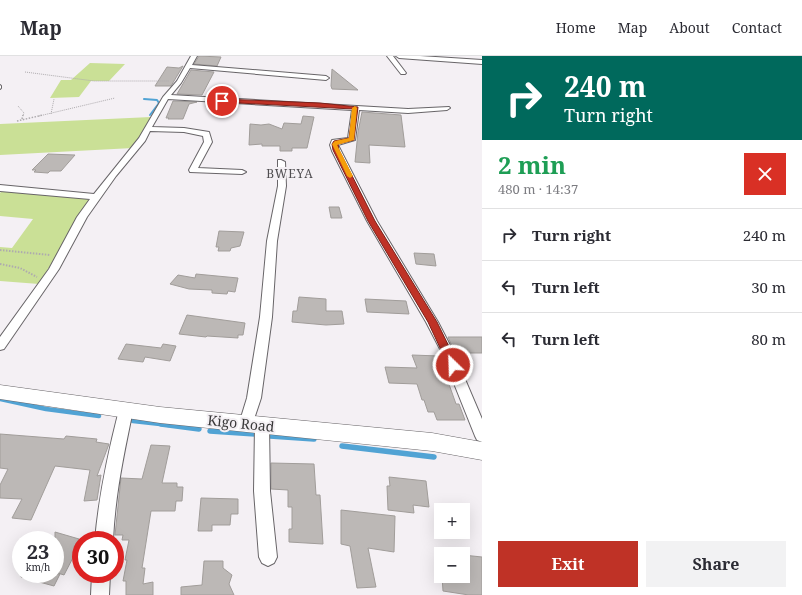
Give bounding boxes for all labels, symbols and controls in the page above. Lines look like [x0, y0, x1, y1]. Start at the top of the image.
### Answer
text: Map [20, 15, 62, 41]
text: Home [556, 18, 596, 37]
text: Map [618, 18, 647, 37]
text: About [669, 18, 710, 37]
text: Contact [732, 18, 782, 37]
text: 240 m [564, 67, 646, 105]
icon: right [498, 72, 550, 124]
pin [205, 84, 239, 118]
icon: arrive [211, 90, 233, 112]
text: Turn right [564, 103, 653, 127]
text: 2 min [498, 148, 566, 181]
button: close [744, 153, 786, 195]
district label: BWEYA [266, 165, 314, 182]
text: 480 m · 14:37 [498, 180, 578, 198]
icon: right [498, 224, 520, 246]
text: Turn right [532, 225, 611, 245]
text: 240 m [743, 225, 786, 245]
icon: left [498, 276, 520, 298]
text: Turn left [532, 277, 600, 297]
text: 30 m [751, 277, 786, 297]
icon: left [498, 328, 520, 350]
text: Turn left [532, 329, 600, 349]
text: 80 m [751, 329, 786, 349]
position arrow [432, 344, 474, 386]
street label: Kigo Road [207, 410, 276, 436]
map controls [434, 503, 470, 583]
button: + [434, 503, 470, 539]
speed limit sign: 30 [72, 531, 124, 583]
text: 23 [27, 538, 49, 565]
button: Exit [498, 541, 638, 587]
button: Share [646, 541, 786, 587]
button: − [434, 547, 470, 583]
text: km/h [26, 560, 50, 574]

